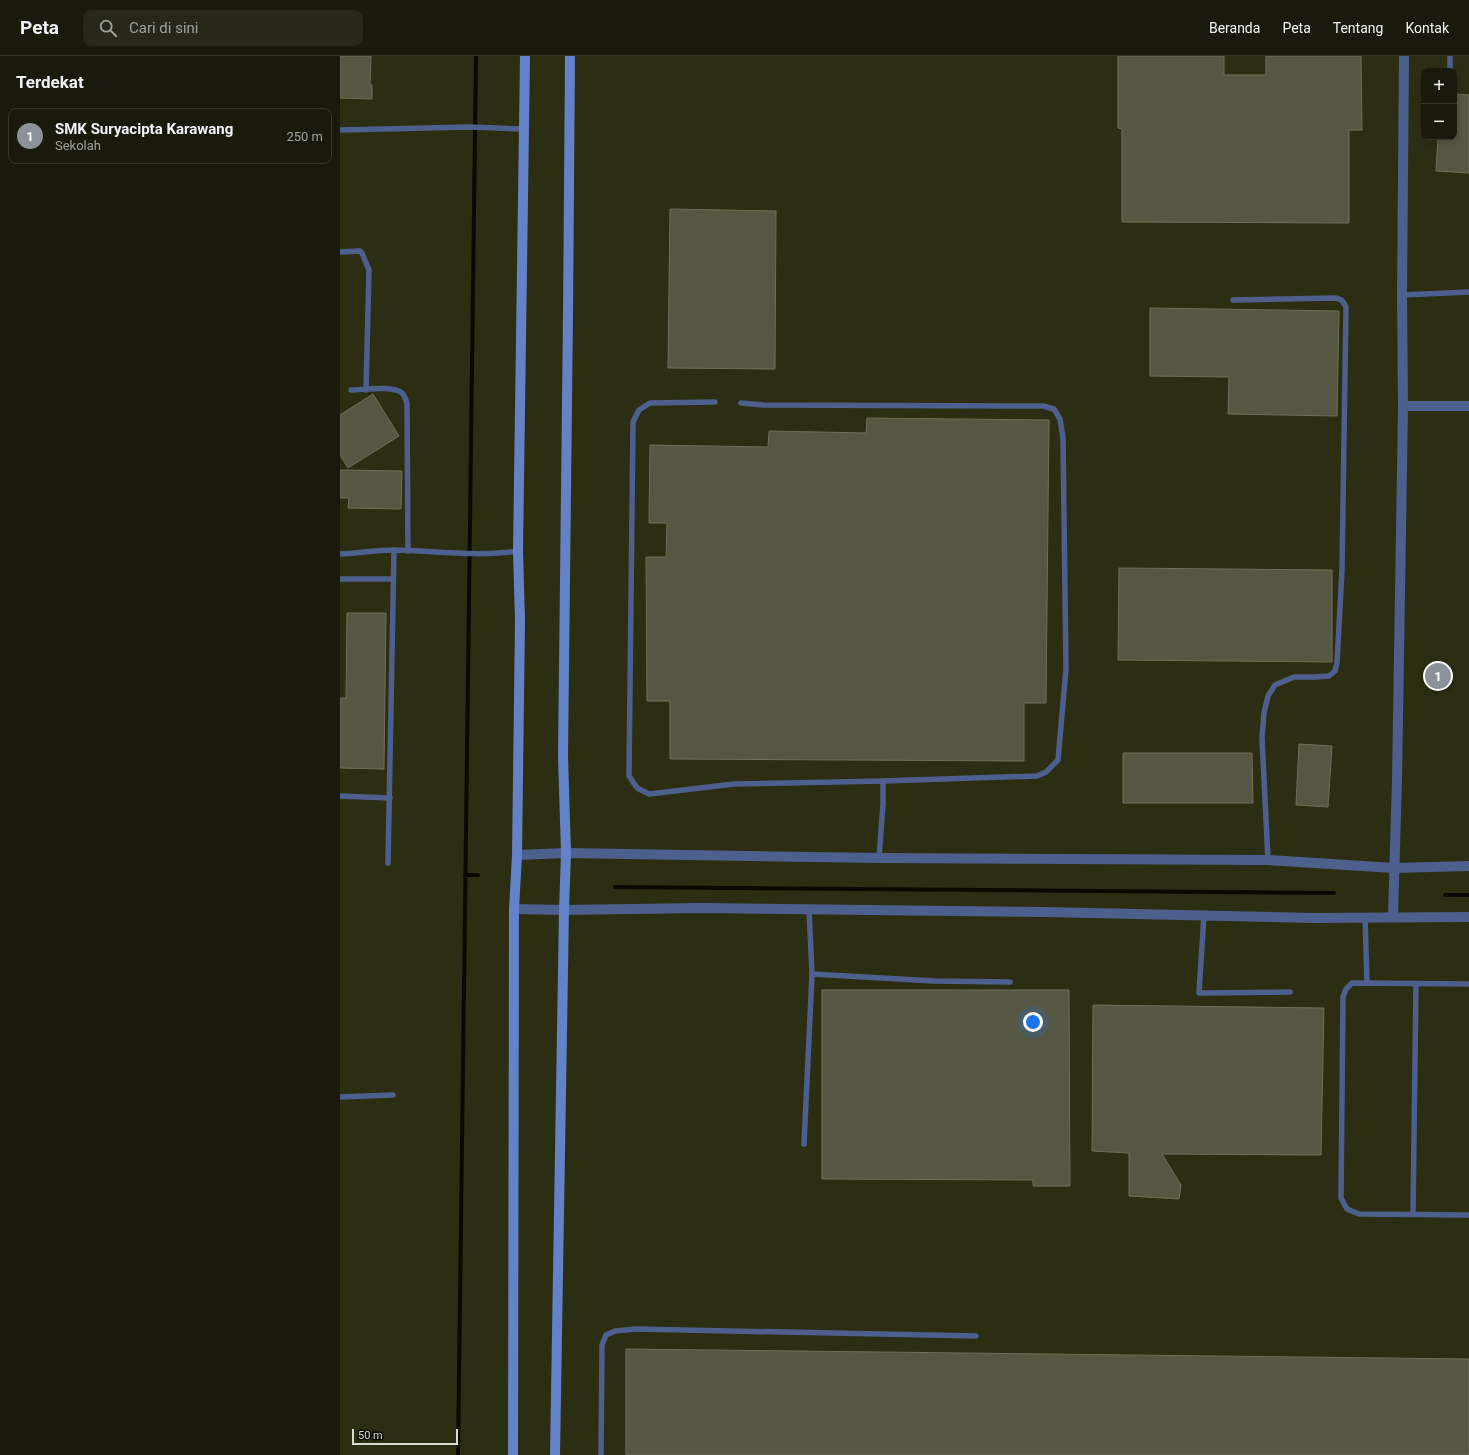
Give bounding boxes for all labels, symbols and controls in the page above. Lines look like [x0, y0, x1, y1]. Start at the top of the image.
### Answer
search box [83, 10, 363, 46]
text: Peta [20, 16, 59, 39]
icon: search [97, 17, 119, 39]
text: Cari di sini [129, 19, 199, 37]
text: Beranda [1209, 20, 1260, 36]
text: Peta [1282, 20, 1311, 36]
text: Tentang [1333, 20, 1383, 36]
text: Kontak [1405, 20, 1449, 36]
map controls [1421, 68, 1457, 140]
button: + [1421, 68, 1457, 104]
text: Terdekat [16, 72, 84, 92]
button: − [1421, 104, 1457, 140]
text: SMK Suryacipta Karawang [55, 120, 233, 138]
text: 1 [26, 129, 34, 144]
text: 250 m [286, 129, 323, 144]
text: Sekolah [55, 138, 101, 153]
pin: 1 [1425, 661, 1451, 691]
your location [1023, 1012, 1043, 1032]
scale bar [352, 1427, 458, 1446]
text: 50 m [358, 1429, 383, 1442]

